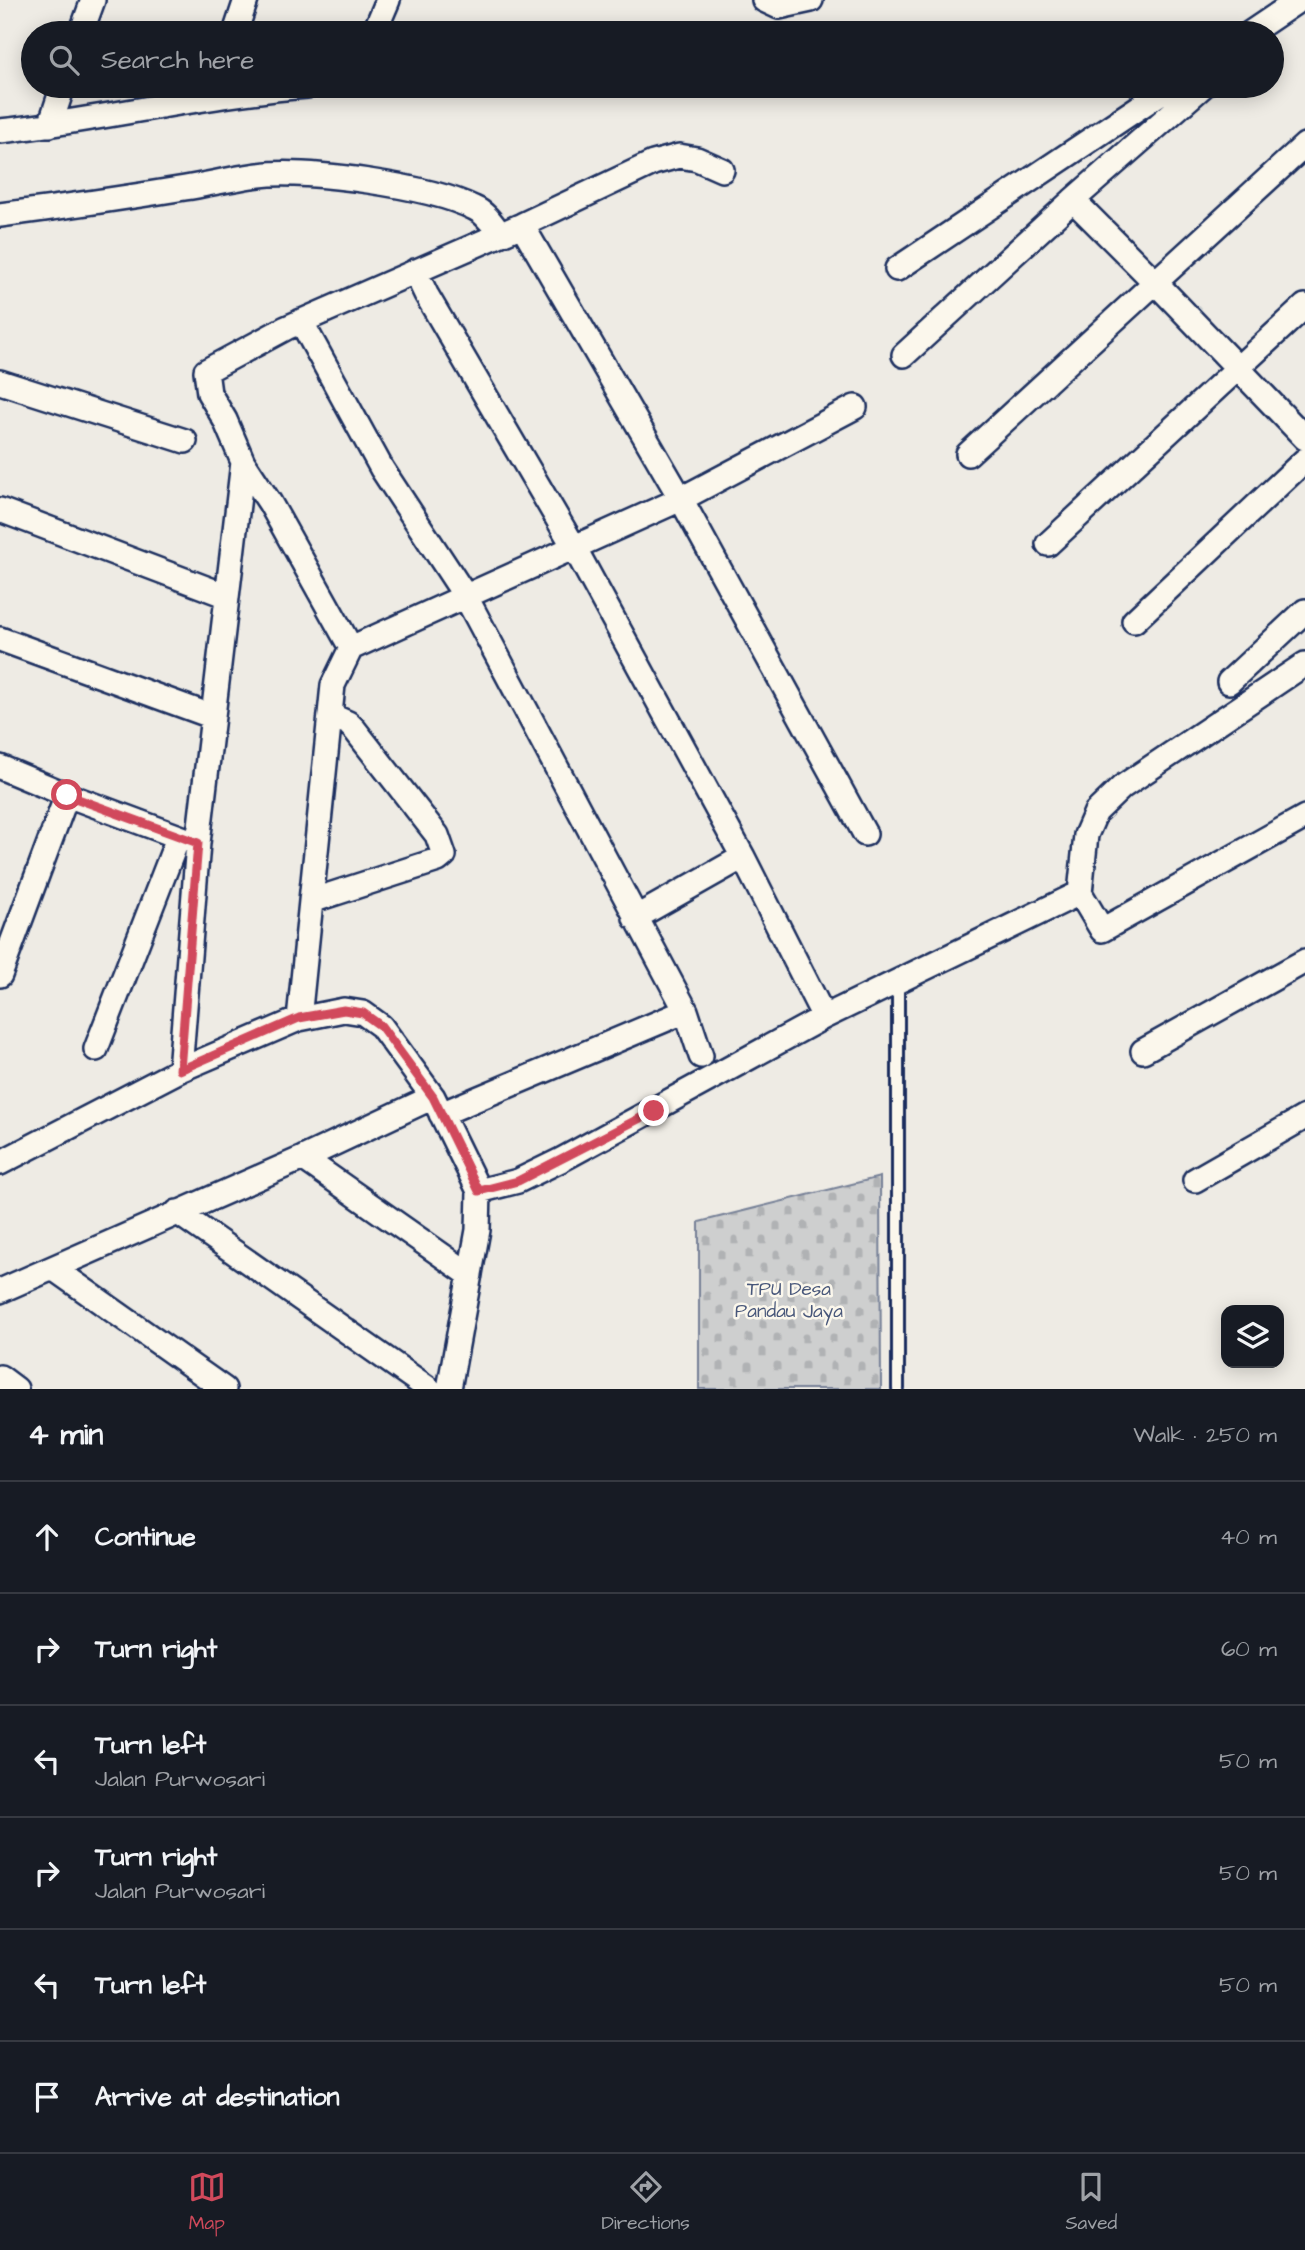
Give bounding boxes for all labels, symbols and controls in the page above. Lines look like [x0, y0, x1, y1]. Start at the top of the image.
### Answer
search box [21, 21, 1284, 98]
icon: search [45, 41, 83, 79]
text: Search here [101, 42, 254, 78]
route start [51, 779, 82, 810]
route end [638, 1095, 669, 1126]
park label: TPU Desa Pandau Jaya [735, 1276, 843, 1326]
map controls [1221, 1305, 1284, 1368]
button: layers [1221, 1305, 1284, 1368]
text: 4 min [28, 1414, 103, 1456]
text: Walk · 250 m [1133, 1419, 1277, 1451]
icon: ahead [28, 1518, 66, 1556]
text: Continue [95, 1519, 196, 1555]
text: 40 m [1220, 1521, 1277, 1553]
icon: right [28, 1630, 66, 1668]
text: Turn right [95, 1631, 217, 1667]
text: 60 m [1221, 1633, 1277, 1665]
text: Turn left [95, 1727, 206, 1763]
icon: left [28, 1742, 66, 1780]
text: 50 m [1219, 1745, 1277, 1777]
text: Jalan Purwosari [95, 1763, 265, 1795]
text: Turn right [95, 1839, 217, 1875]
icon: right [28, 1854, 66, 1892]
text: 50 m [1219, 1857, 1277, 1889]
text: Jalan Purwosari [95, 1875, 265, 1907]
icon: left [28, 1966, 66, 2004]
text: Turn left [95, 1967, 206, 2003]
text: 50 m [1219, 1969, 1277, 2001]
icon: arrive [28, 2078, 66, 2116]
text: Arrive at destination [95, 2079, 340, 2115]
tab: Map [188, 2168, 226, 2237]
tab: Directions [601, 2168, 690, 2237]
tab: Saved [1065, 2168, 1117, 2237]

